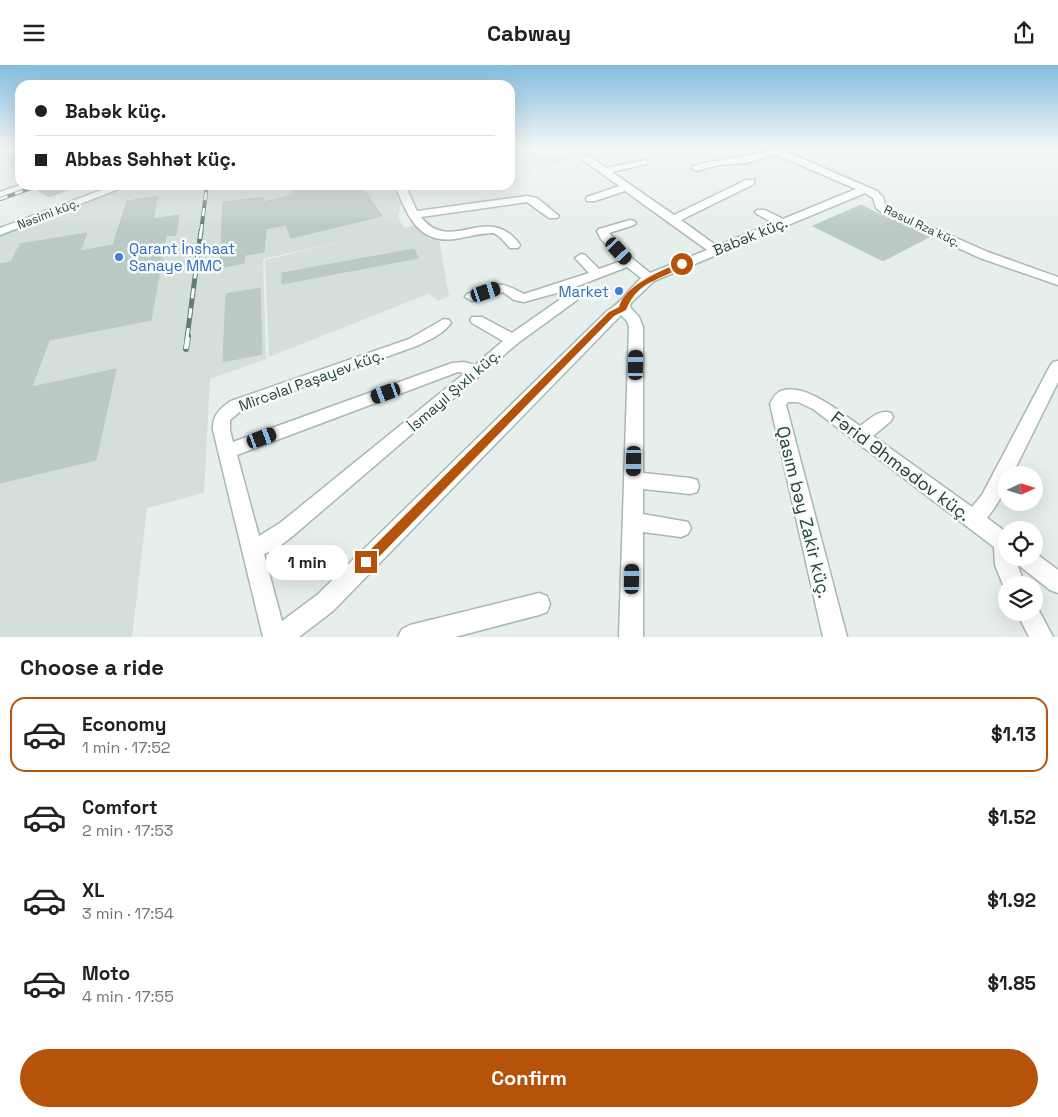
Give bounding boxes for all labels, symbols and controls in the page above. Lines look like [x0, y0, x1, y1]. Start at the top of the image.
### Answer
icon: menu [20, 19, 48, 47]
text: Cabway [487, 19, 571, 47]
icon: share [1010, 19, 1038, 47]
text: Babək küç. [65, 99, 166, 124]
text: Abbas Səhhət küç. [65, 147, 236, 172]
street label: Nəsimi küç. [15, 195, 81, 233]
street label: Rəsul Rza küç. [881, 201, 963, 251]
street label: Babək küç. [710, 212, 790, 260]
car [603, 235, 634, 267]
place label: Qarant İnshaat Sanaye MMC [129, 239, 235, 275]
marker: Qarant İnshaat Sanaye MMC [113, 251, 125, 263]
route start [671, 253, 693, 275]
car [469, 280, 502, 304]
place label: Market [559, 282, 609, 301]
marker: Market [613, 285, 625, 297]
street label: Mircəlal Paşayev küç. [236, 345, 386, 415]
street label: İsmayıl Şıxlı küç. [404, 345, 504, 435]
car [628, 350, 643, 380]
car [369, 381, 402, 405]
street label: Fərid Əhmədov küç. [827, 406, 975, 526]
street label: Qasım bəy Zakir küç. [772, 424, 836, 600]
car [245, 426, 278, 450]
car [626, 446, 641, 476]
north arrow [998, 466, 1042, 511]
map controls [998, 466, 1043, 621]
button: locate [998, 521, 1043, 566]
callout: 1 min [266, 545, 348, 579]
route end [355, 551, 377, 573]
text: 1 min [287, 552, 327, 573]
car [624, 564, 639, 594]
button: layers [998, 576, 1043, 621]
text: Choose a ride [20, 653, 164, 681]
icon: car [22, 712, 67, 757]
text: Economy [82, 712, 166, 737]
text: $1.13 [991, 722, 1036, 747]
text: 1 min · 17:52 [82, 737, 170, 758]
icon: car [22, 795, 67, 840]
text: Comfort [82, 795, 158, 820]
text: $1.52 [988, 805, 1036, 830]
text: 2 min · 17:53 [82, 820, 173, 841]
icon: car [22, 878, 67, 923]
text: XL [82, 878, 105, 903]
text: $1.92 [987, 888, 1036, 913]
text: 3 min · 17:54 [82, 903, 174, 924]
icon: car [22, 961, 67, 1006]
text: Moto [82, 961, 130, 986]
text: $1.85 [987, 971, 1036, 996]
text: 4 min · 17:55 [82, 986, 174, 1007]
button: Confirm [20, 1049, 1038, 1107]

